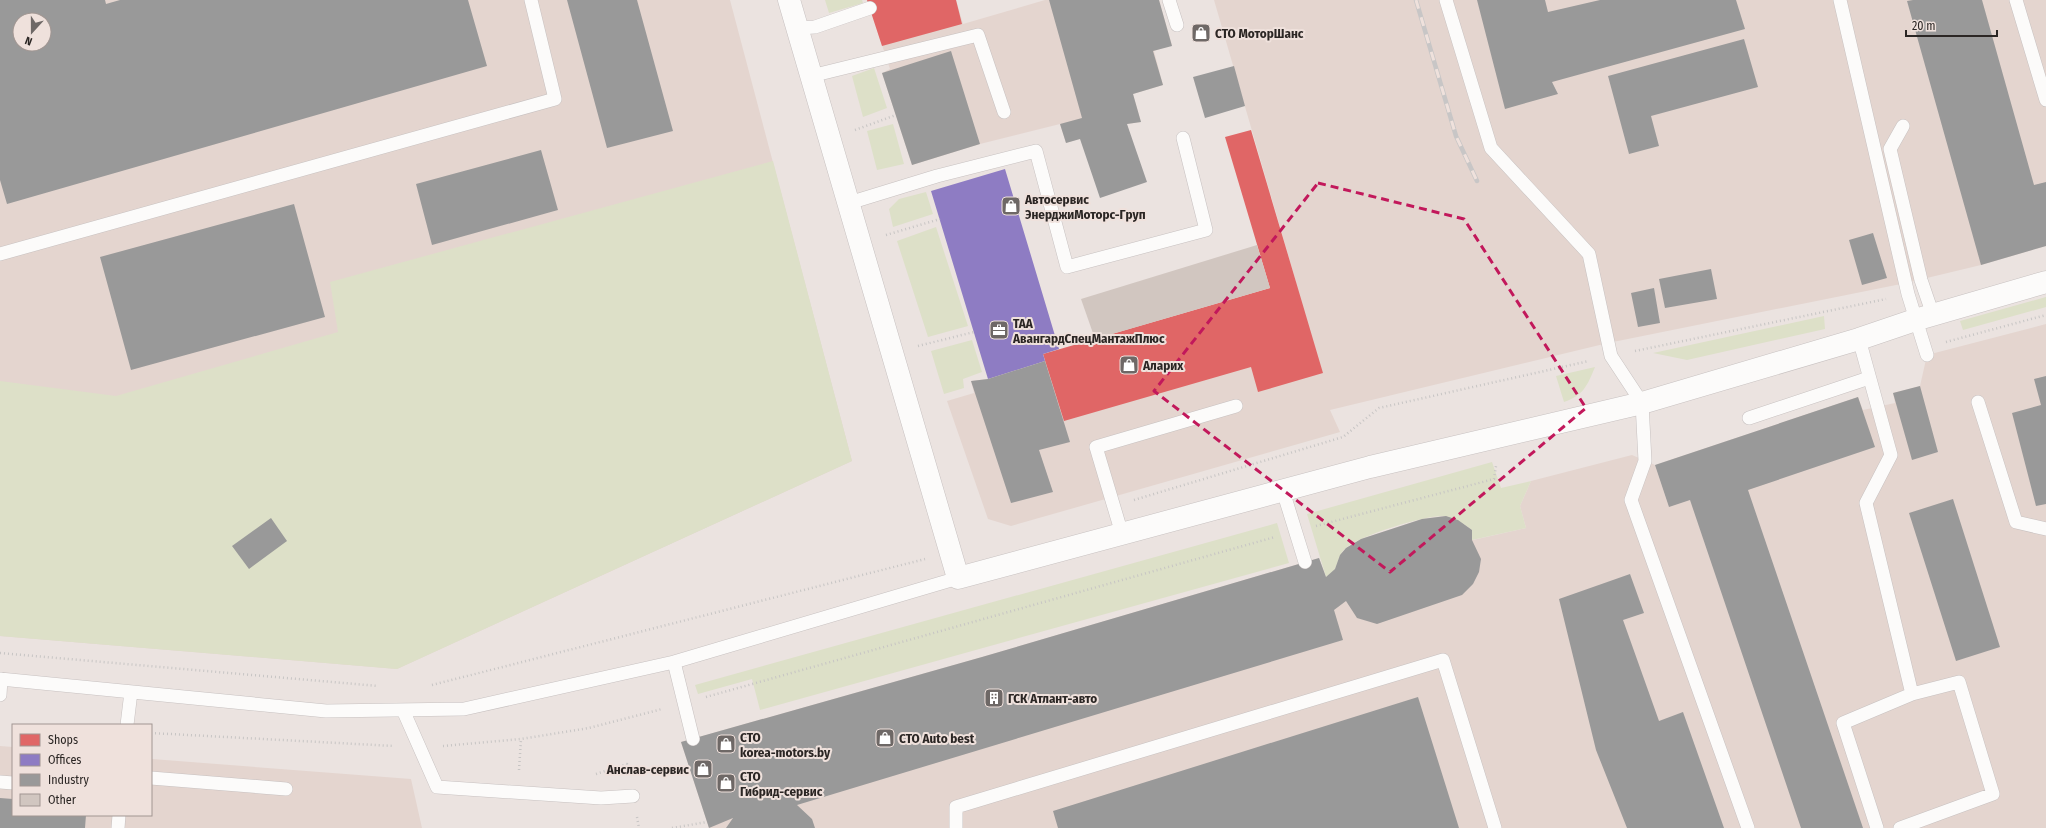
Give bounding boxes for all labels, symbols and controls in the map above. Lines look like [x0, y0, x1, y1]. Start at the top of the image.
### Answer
north arrow [12, 12, 52, 52]
scale bar [1906, 12, 1997, 38]
text: 20 m [1912, 19, 1936, 33]
shop icon: СТО МоторШанс [1190, 22, 1212, 44]
place label: СТО МоторШанс [1215, 26, 1304, 41]
text: N [23, 34, 34, 48]
place label: Автосервис ЭнерджиМоторс-Груп [1024, 192, 1146, 222]
shop icon: Автосервис ЭнерджиМоторс-Груп [1000, 195, 1022, 217]
place label: ТАА АвангардСпецМантажПлюс [1012, 316, 1165, 346]
office icon: ТАА АвангардСпецМантажПлюс [988, 319, 1010, 341]
shop icon: Аларих [1118, 354, 1140, 376]
place label: Аларих [1142, 358, 1184, 373]
building icon: ГСК Атлант-авто [983, 687, 1005, 709]
place label: ГСК Атлант-авто [1008, 691, 1097, 706]
legend [12, 724, 152, 816]
shop icon: СТО Auto best [874, 727, 896, 749]
place label: СТО korea-motors.by [740, 730, 831, 760]
place label: СТО Auto best [899, 731, 975, 746]
text: Shops [48, 733, 78, 747]
shop icon: СТО korea-motors.by [715, 733, 737, 755]
text: Offices [48, 753, 81, 767]
shop icon: Анслав-сервис [692, 758, 714, 780]
place label: Анслав-сервис [606, 762, 689, 777]
place label: СТО Гибрид-сервис [740, 769, 823, 799]
shop icon: СТО Гибрид-сервис [715, 772, 737, 794]
text: Industry [48, 773, 89, 787]
text: Other [48, 793, 77, 807]

